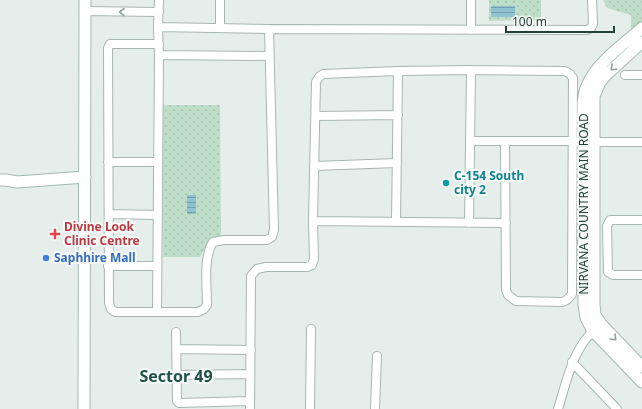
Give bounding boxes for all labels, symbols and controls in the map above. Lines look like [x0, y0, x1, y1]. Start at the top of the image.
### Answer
one-way arrow [119, 8, 125, 16]
scale bar [506, 8, 614, 34]
text: 100 m [512, 13, 547, 30]
one-way arrow [610, 63, 618, 71]
street label: NIRVANA COUNTRY MAIN ROAD [575, 113, 592, 295]
place label: C-154 South city 2 [454, 167, 524, 198]
marker: C-154 South city 2 [441, 178, 451, 188]
place label: Divine Look Clinic Centre [64, 218, 140, 249]
marker: Divine Look Clinic Centre [49, 228, 61, 240]
place label: Saphhire Mall [54, 249, 136, 266]
marker: Saphhire Mall [41, 253, 51, 263]
one-way arrow [609, 333, 617, 341]
district label: Sector 49 [139, 365, 213, 387]

